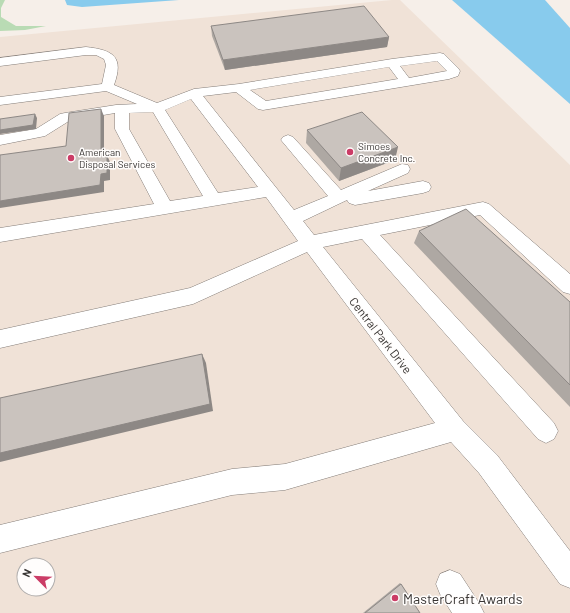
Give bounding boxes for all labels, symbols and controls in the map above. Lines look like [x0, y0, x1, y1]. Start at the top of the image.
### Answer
place label: Simoes Concrete Inc. [358, 140, 415, 164]
place label: American Disposal Services [79, 146, 155, 170]
marker: Simoes Concrete Inc. [345, 147, 355, 157]
marker: American Disposal Services [66, 153, 76, 163]
street label: Central Park Drive [347, 294, 415, 376]
north arrow [16, 557, 56, 597]
text: N [19, 567, 34, 579]
place label: MasterCraft Awards [403, 590, 523, 607]
marker: MasterCraft Awards [390, 593, 400, 603]

